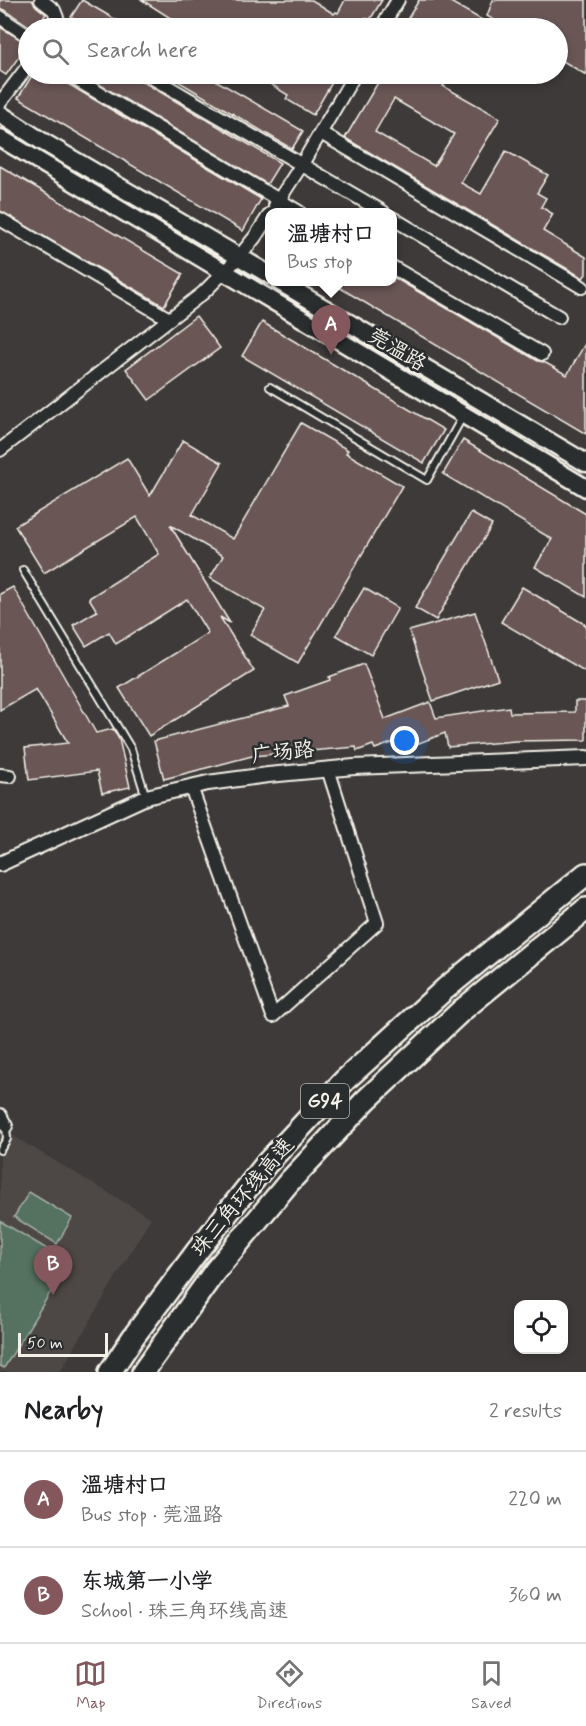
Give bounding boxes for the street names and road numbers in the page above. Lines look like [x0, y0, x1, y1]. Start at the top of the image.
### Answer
street label: 莞温路 [363, 322, 431, 378]
street label: 广场路 [250, 736, 316, 770]
road number: G94 [301, 1084, 349, 1118]
street label: 珠三角环线高速 [185, 1132, 301, 1262]

